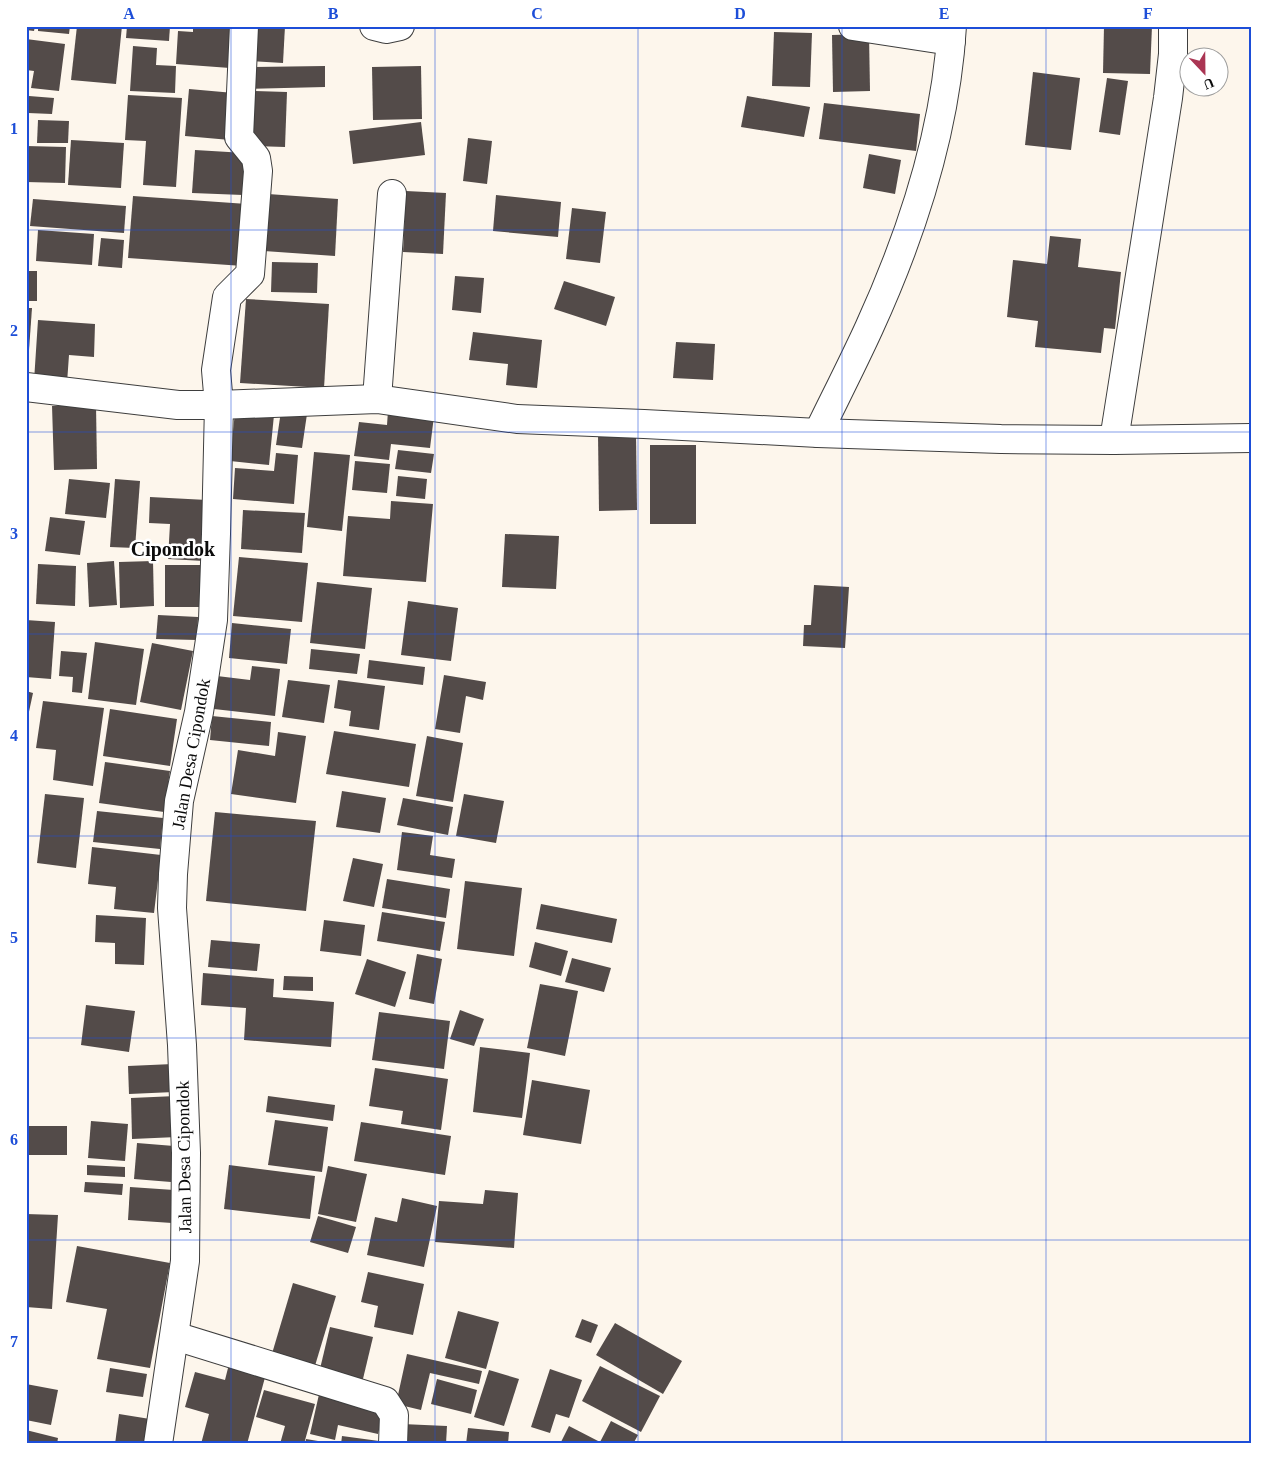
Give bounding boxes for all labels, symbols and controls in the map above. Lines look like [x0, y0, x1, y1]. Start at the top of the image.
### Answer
text: A [123, 5, 135, 22]
text: B [328, 5, 339, 22]
text: C [531, 5, 543, 22]
text: D [734, 5, 746, 22]
text: E [939, 5, 949, 22]
text: F [1143, 5, 1153, 22]
north arrow [1180, 48, 1230, 98]
text: U [1201, 75, 1216, 92]
text: 1 [10, 120, 18, 137]
text: 2 [10, 322, 18, 339]
text: 3 [10, 525, 18, 542]
district label: Cipondok [131, 538, 216, 561]
street label: Jalan Desa Cipondok [168, 677, 214, 831]
text: 4 [10, 727, 18, 744]
text: 5 [10, 929, 18, 946]
street label: Jalan Desa Cipondok [173, 1080, 195, 1234]
text: 6 [10, 1131, 18, 1148]
text: 7 [10, 1333, 18, 1350]

